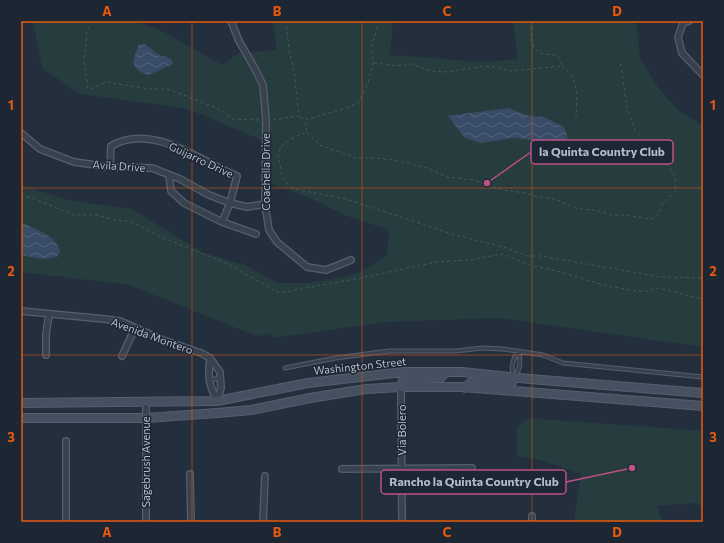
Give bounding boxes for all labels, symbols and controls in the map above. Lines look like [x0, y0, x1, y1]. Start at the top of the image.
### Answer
text: A [102, 3, 112, 19]
text: B [273, 3, 282, 19]
text: C [443, 3, 452, 19]
text: D [612, 3, 622, 19]
text: 1 [8, 97, 14, 113]
text: 1 [710, 97, 716, 113]
street label: Coachella Drive [259, 133, 272, 211]
street label: Guijarro Drive [167, 139, 236, 180]
callout: la Quinta Country Club [531, 140, 673, 164]
text: la Quinta Country Club [539, 144, 665, 158]
street label: Avila Drive [92, 157, 146, 174]
text: 2 [7, 263, 15, 279]
text: 2 [709, 263, 717, 279]
street label: Avenida Montero [109, 315, 195, 357]
street label: Washington Street [313, 354, 408, 377]
street label: Via Bolero [395, 404, 408, 456]
street label: Sagebrush Avenue [139, 416, 152, 508]
text: 3 [7, 429, 15, 445]
text: 3 [709, 429, 717, 445]
callout: Rancho la Quinta Country Club [381, 470, 566, 494]
text: Rancho la Quinta Country Club [389, 474, 559, 488]
text: A [102, 524, 112, 540]
text: B [273, 524, 282, 540]
text: C [443, 524, 452, 540]
text: D [612, 524, 622, 540]

